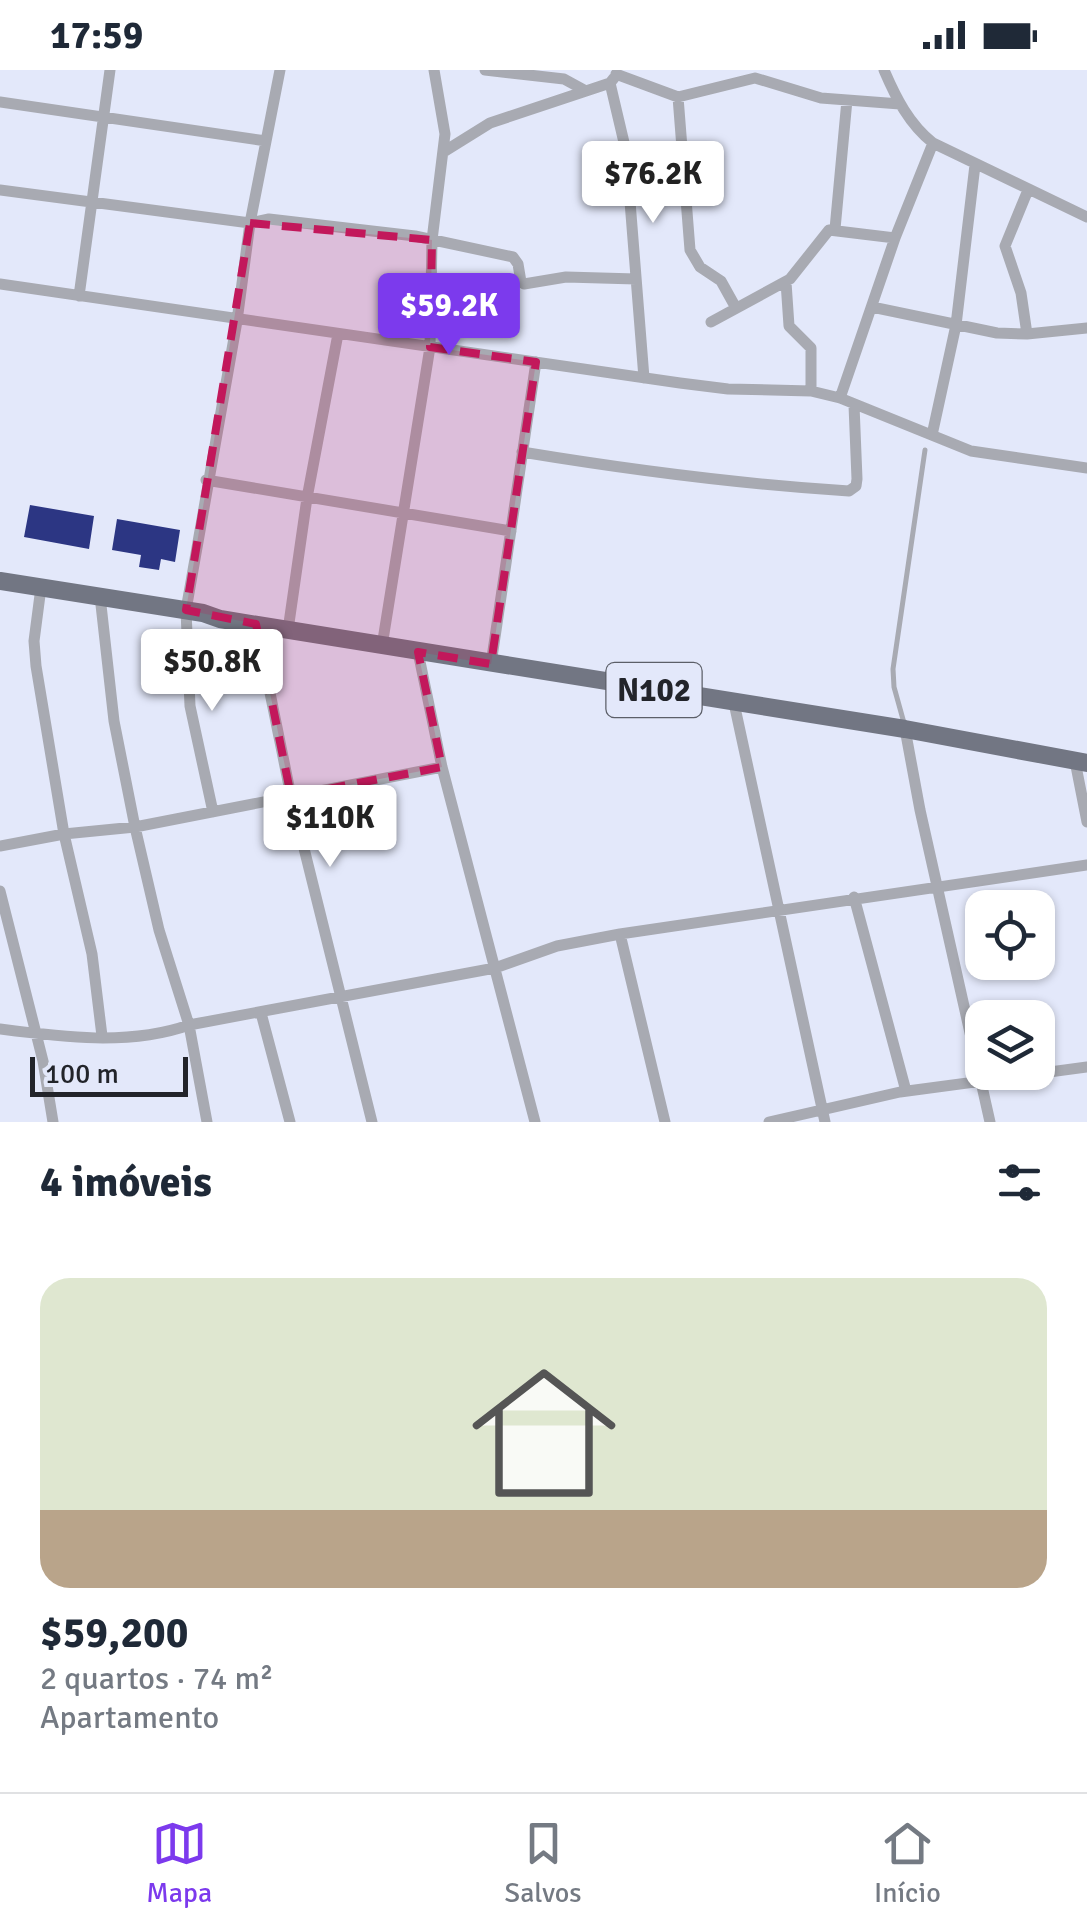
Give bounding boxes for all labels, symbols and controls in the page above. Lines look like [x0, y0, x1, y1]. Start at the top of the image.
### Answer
text: 17:59 [50, 12, 143, 59]
pin: $76.2K [572, 141, 734, 226]
text: $76.2K [604, 154, 702, 193]
pin: $59.2K [368, 273, 530, 358]
text: $59.2K [400, 286, 498, 325]
pin: $50.8K [131, 629, 293, 714]
text: $50.8K [163, 642, 261, 681]
road number: N102 [606, 663, 702, 717]
pin: $110K [260, 785, 400, 870]
text: $110K [286, 798, 374, 837]
map controls [965, 890, 1055, 1090]
button: locate [965, 890, 1055, 980]
button: layers [965, 1000, 1055, 1090]
scale bar [30, 1052, 188, 1096]
text: 100 m [45, 1057, 119, 1091]
icon: filters [992, 1155, 1047, 1210]
text: 4 imóveis [40, 1157, 212, 1208]
icon: home [454, 1343, 634, 1523]
text: $59,200 [40, 1608, 188, 1659]
text: 2 quartos · 74 m² [40, 1659, 273, 1698]
text: Apartamento [40, 1698, 219, 1737]
tab: Mapa [146, 1816, 212, 1910]
tab: Salvos [505, 1816, 581, 1910]
tab: Início [874, 1816, 941, 1910]

